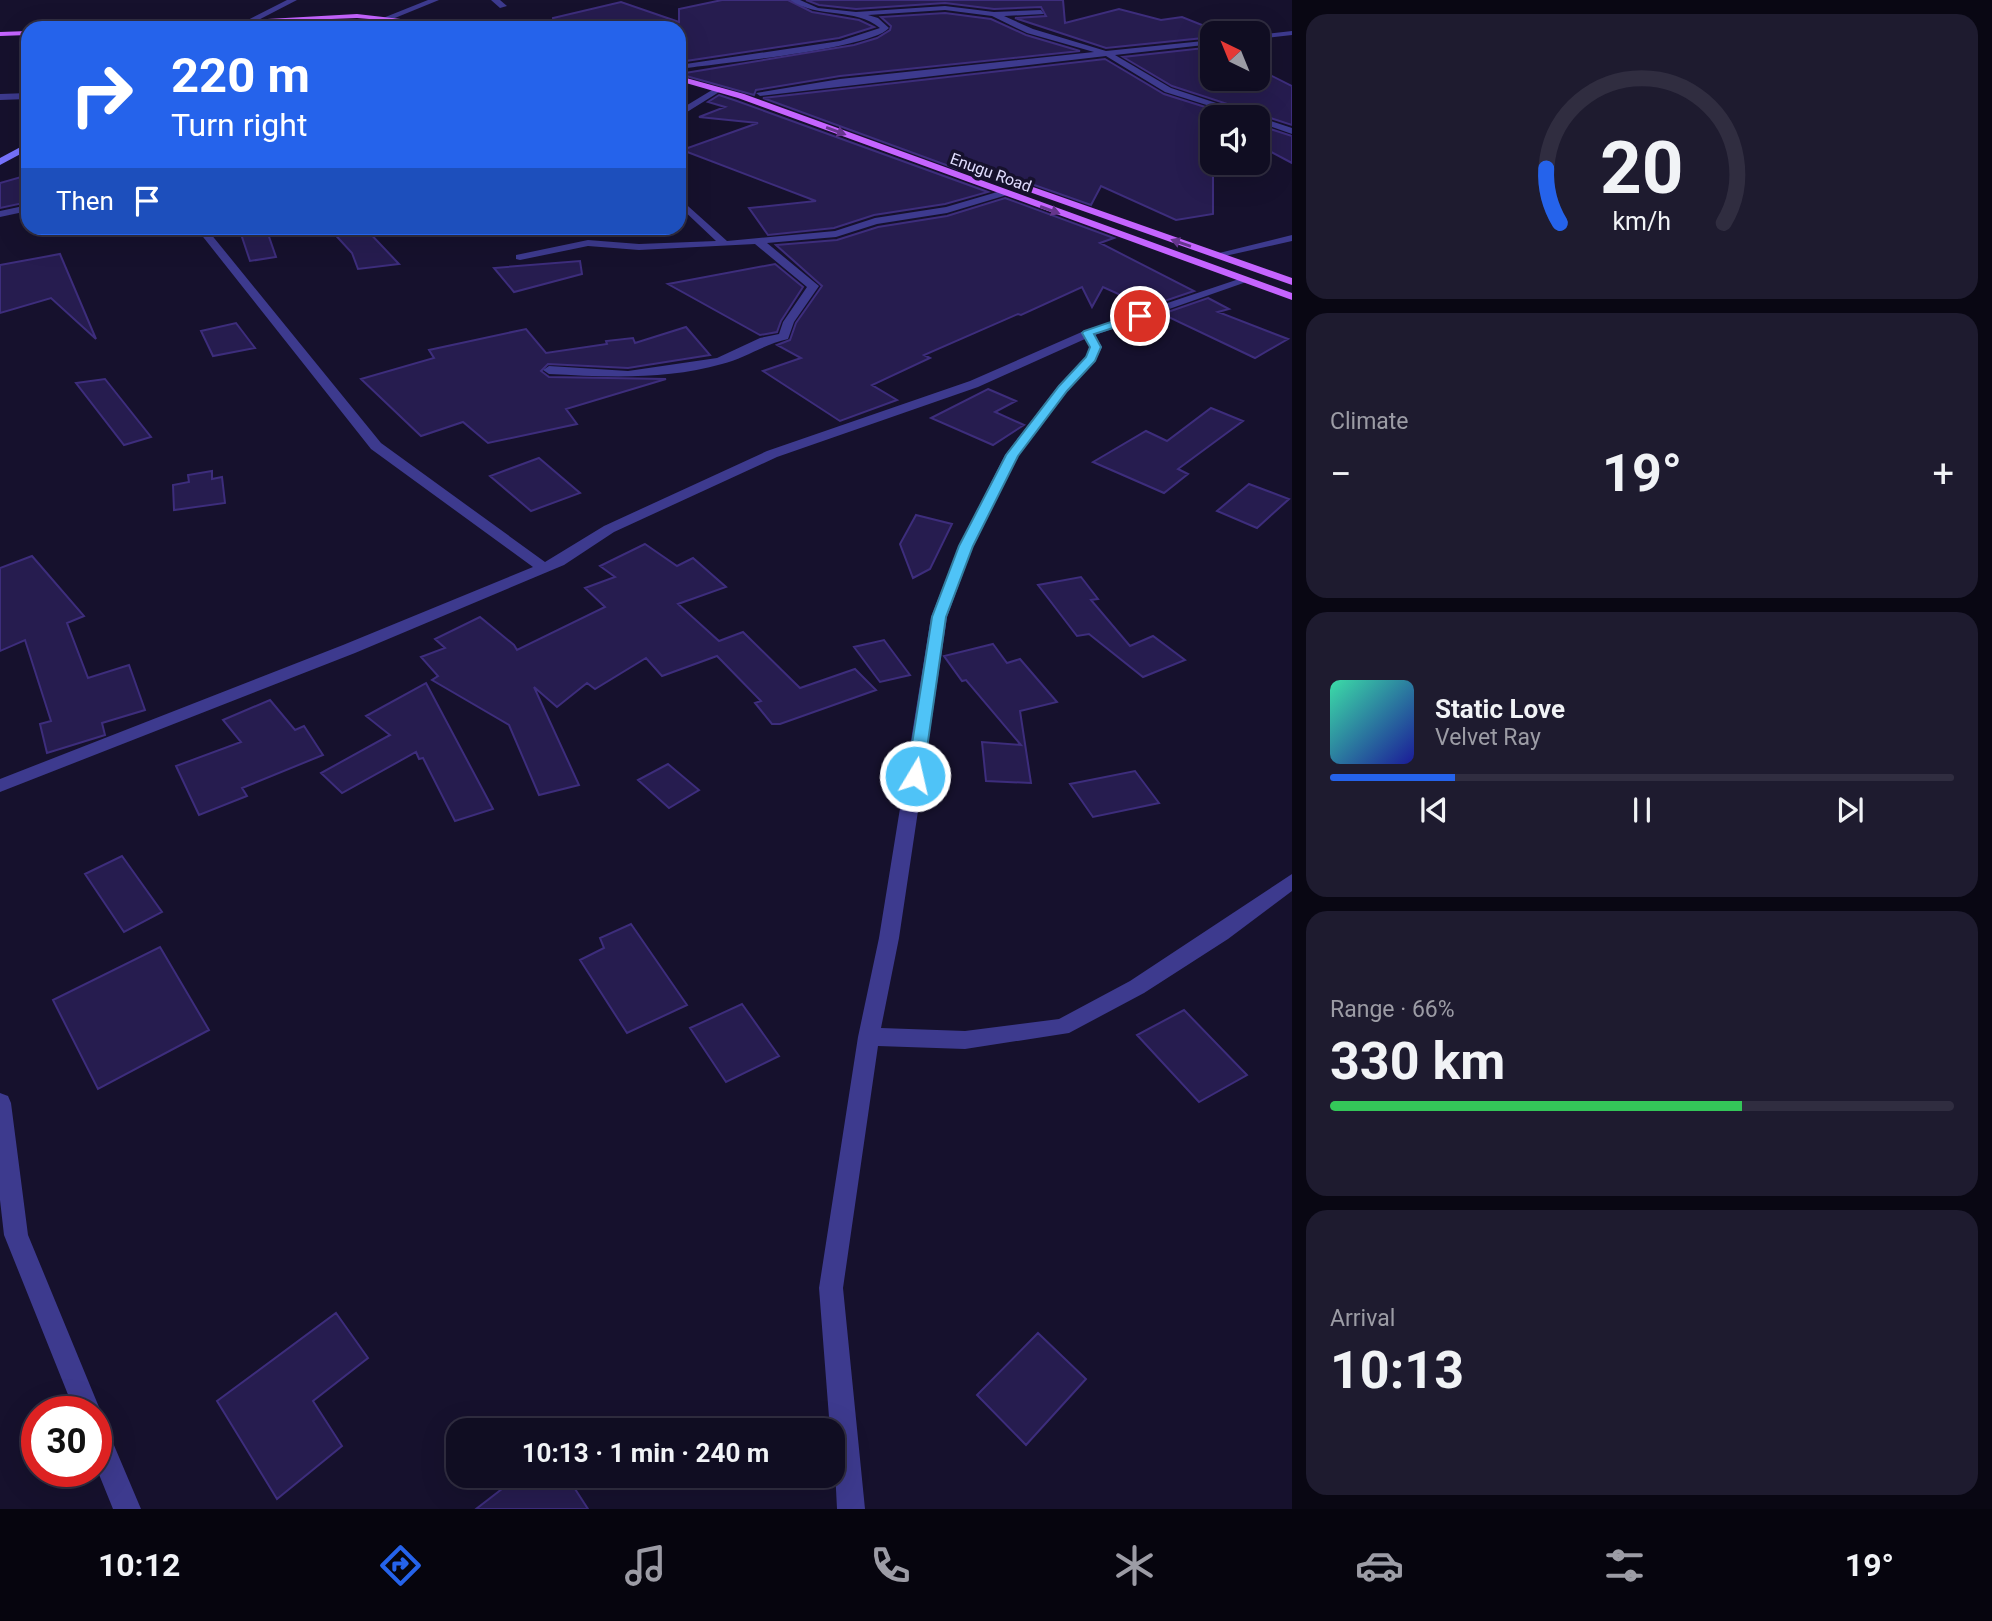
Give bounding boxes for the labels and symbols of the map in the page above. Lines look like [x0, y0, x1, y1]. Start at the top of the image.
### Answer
north arrow [1200, 21, 1270, 91]
one-way arrow [826, 126, 847, 137]
street label: Enugu Road [948, 149, 1034, 196]
one-way arrow [1039, 205, 1060, 216]
one-way arrow [1171, 237, 1192, 248]
pin [1110, 286, 1170, 346]
position arrow [878, 739, 952, 813]
speed limit sign: 30 [21, 1396, 112, 1487]

